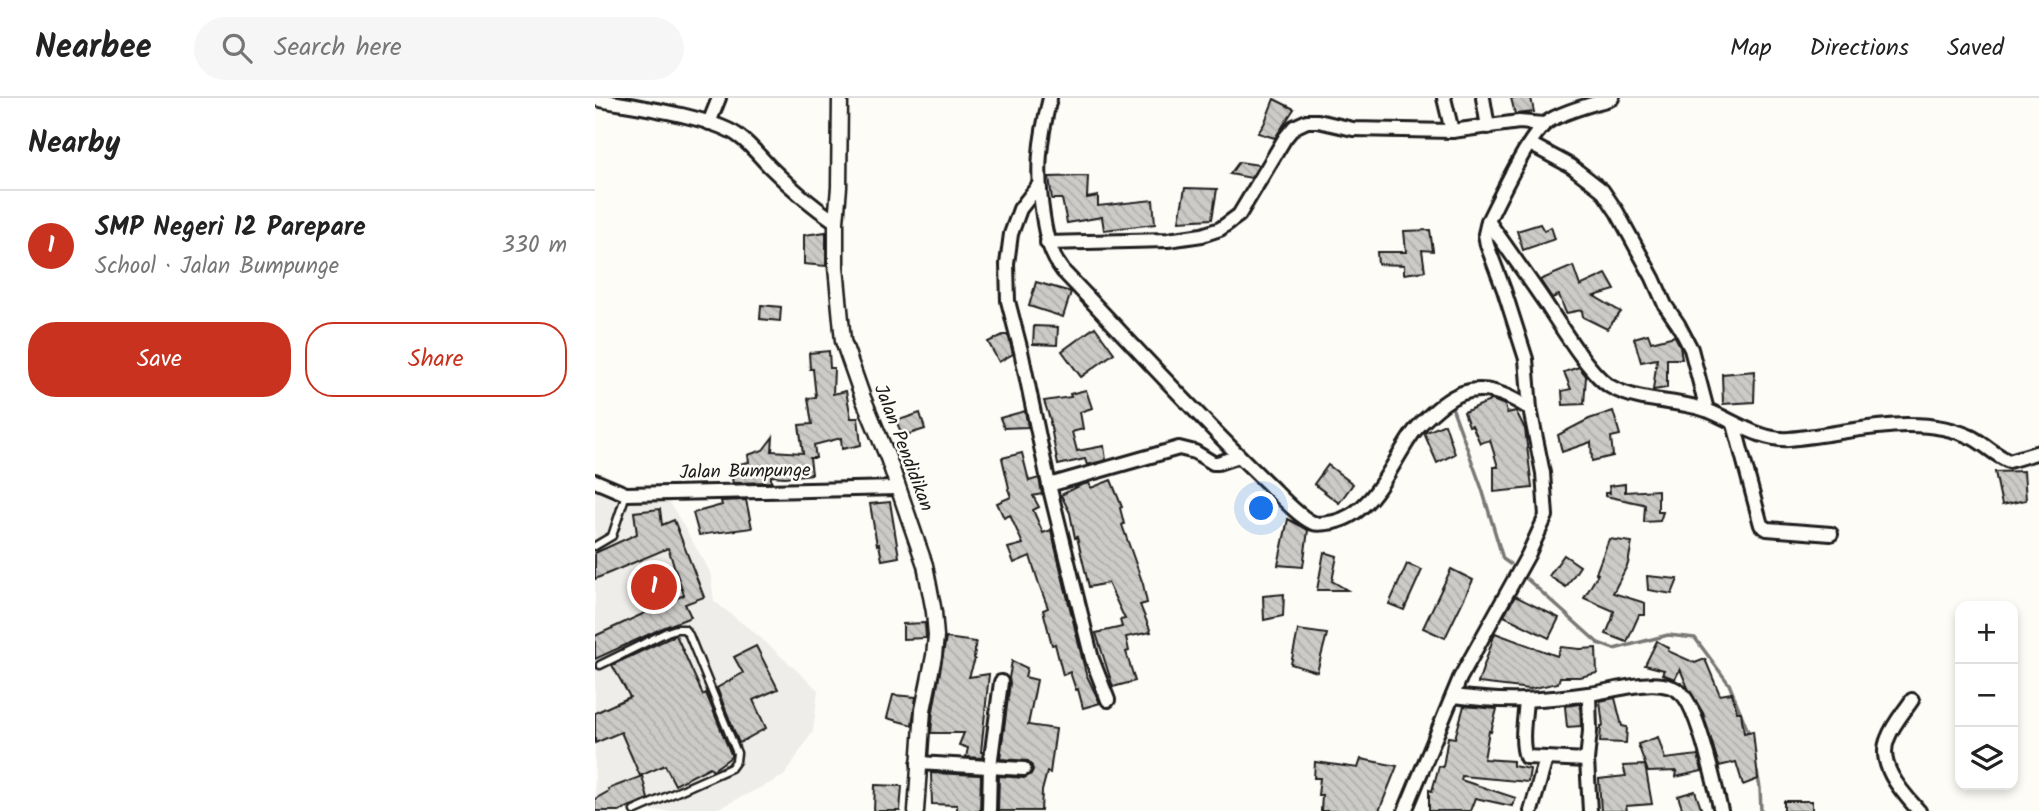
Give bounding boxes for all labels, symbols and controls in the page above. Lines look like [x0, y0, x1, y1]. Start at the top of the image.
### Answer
search box [194, 17, 684, 80]
text: Nearbee [35, 22, 152, 75]
text: Search here [274, 27, 402, 69]
icon: search [218, 29, 256, 67]
text: Map [1730, 29, 1772, 68]
text: Directions [1810, 29, 1909, 68]
text: Saved [1947, 29, 2004, 68]
text: Nearby [28, 120, 120, 168]
text: SMP Negeri 12 Parepare [95, 207, 366, 249]
text: 1 [48, 228, 54, 264]
text: 330 m [502, 228, 567, 264]
text: School · Jalan Bumpunge [95, 249, 339, 285]
button: Save [28, 322, 291, 397]
button: Share [305, 322, 567, 397]
street label: Jalan Pendidikan [865, 380, 941, 516]
street label: Jalan Bumpunge [679, 456, 811, 488]
your location [1244, 491, 1278, 525]
pin: 1 [631, 561, 677, 613]
map controls [1955, 601, 2018, 790]
button: + [1955, 601, 2018, 664]
button: − [1955, 664, 2018, 727]
button: layers [1955, 727, 2018, 790]

